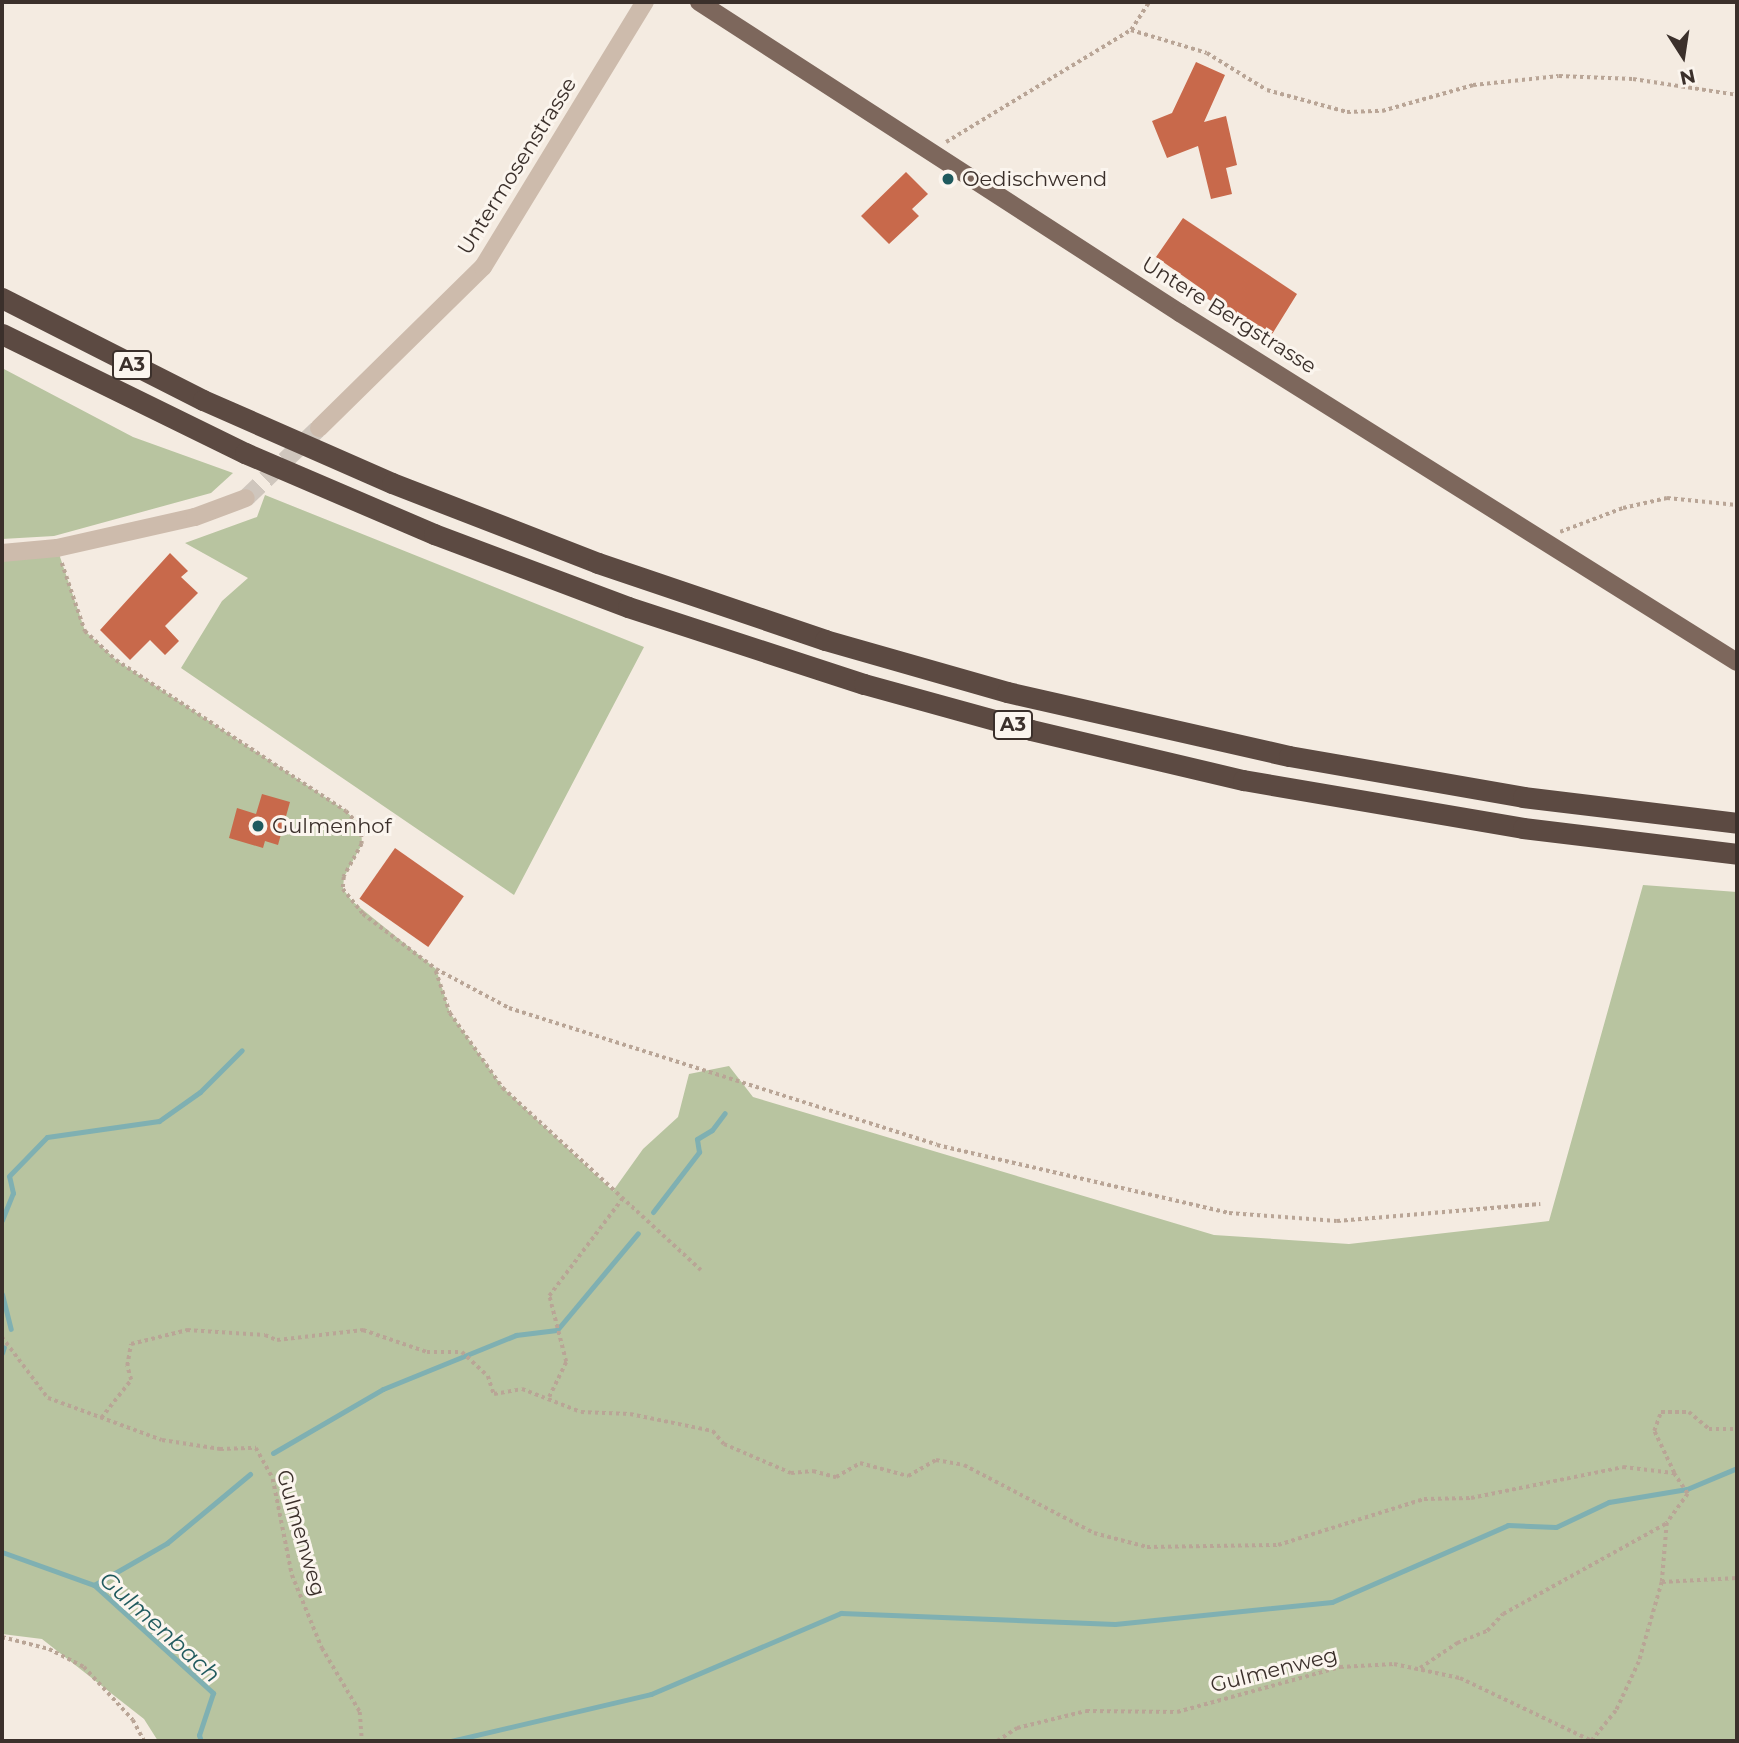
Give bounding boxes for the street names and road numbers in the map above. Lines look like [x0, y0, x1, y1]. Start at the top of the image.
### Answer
street label: Untermosenstrasse [452, 73, 582, 259]
street label: Untere Bergstrasse [1137, 251, 1321, 379]
road number: A3 [111, 350, 153, 380]
road number: A3 [992, 710, 1034, 740]
street label: Gulmenweg [271, 1467, 331, 1599]
street label: Gulmenweg [1208, 1642, 1340, 1698]

